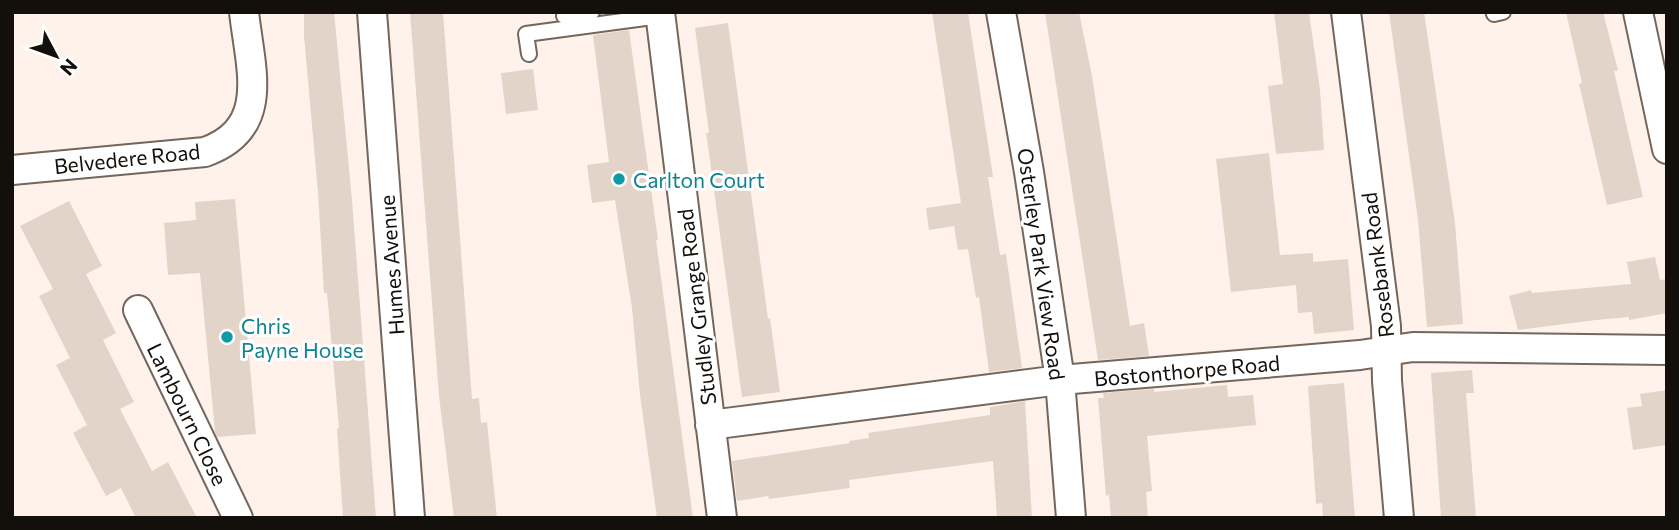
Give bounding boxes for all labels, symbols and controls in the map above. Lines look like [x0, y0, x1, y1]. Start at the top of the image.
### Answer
north arrow [21, 21, 91, 91]
text: N [56, 55, 83, 80]
street label: Belvedere Road [53, 138, 201, 178]
street label: Osterley Park View Road [1013, 146, 1071, 382]
place label: Carlton Court [633, 167, 765, 192]
marker: Carlton Court [611, 171, 627, 187]
street label: Rosebank Road [1356, 191, 1398, 339]
street label: Humes Avenue [374, 194, 408, 336]
street label: Studley Grange Road [672, 207, 720, 407]
place label: Chris Payne House [241, 313, 364, 362]
marker: Chris Payne House [219, 329, 235, 345]
street label: Lambourn Close [143, 339, 233, 489]
street label: Bostonthorpe Road [1093, 349, 1281, 391]

